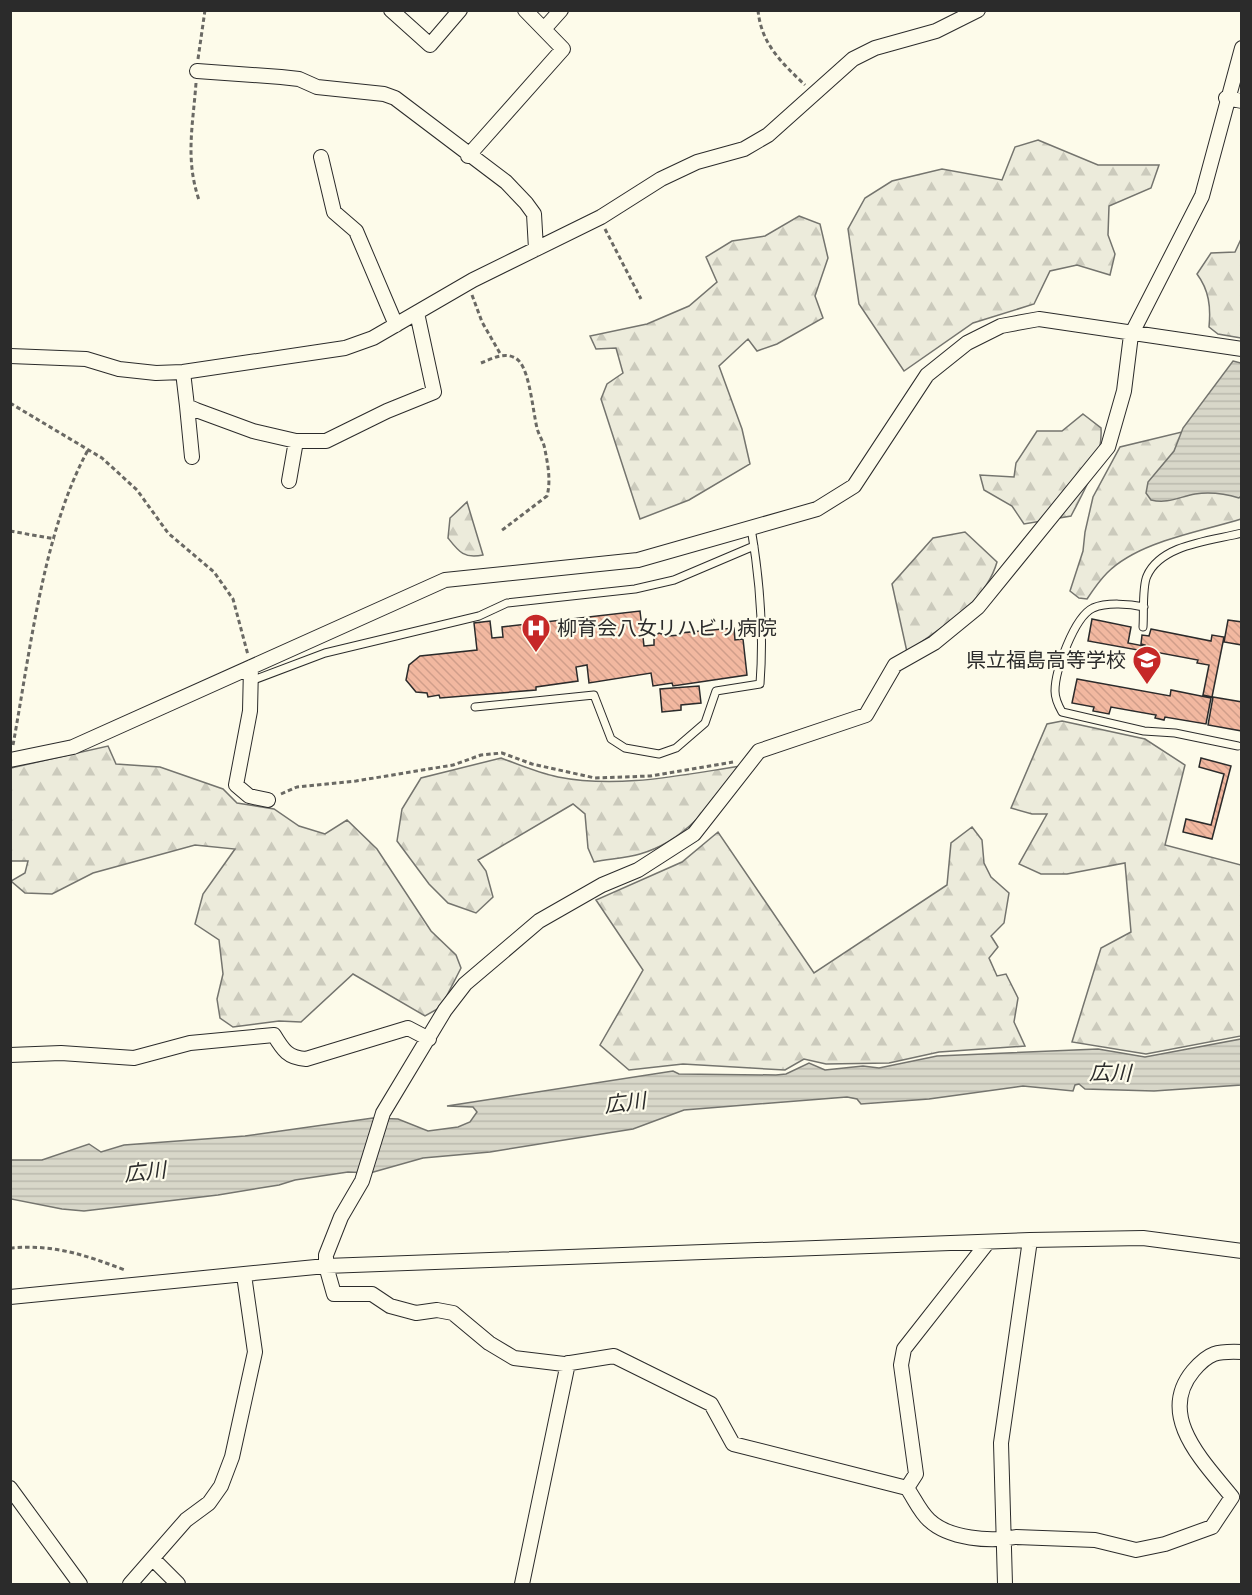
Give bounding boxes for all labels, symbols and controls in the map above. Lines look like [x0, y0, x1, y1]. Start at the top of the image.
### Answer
hospital icon: 柳育会八女リハビリ病院 [520, 612, 552, 654]
place label: 柳育会八女リハビリ病院 [557, 617, 777, 640]
school or university icon: 県立福島高等学校 [1131, 644, 1163, 686]
place label: 県立福島高等学校 [966, 649, 1126, 672]
water label: 広川 [1089, 1061, 1133, 1085]
water label: 広川 [603, 1088, 649, 1117]
water label: 広川 [123, 1158, 169, 1186]

